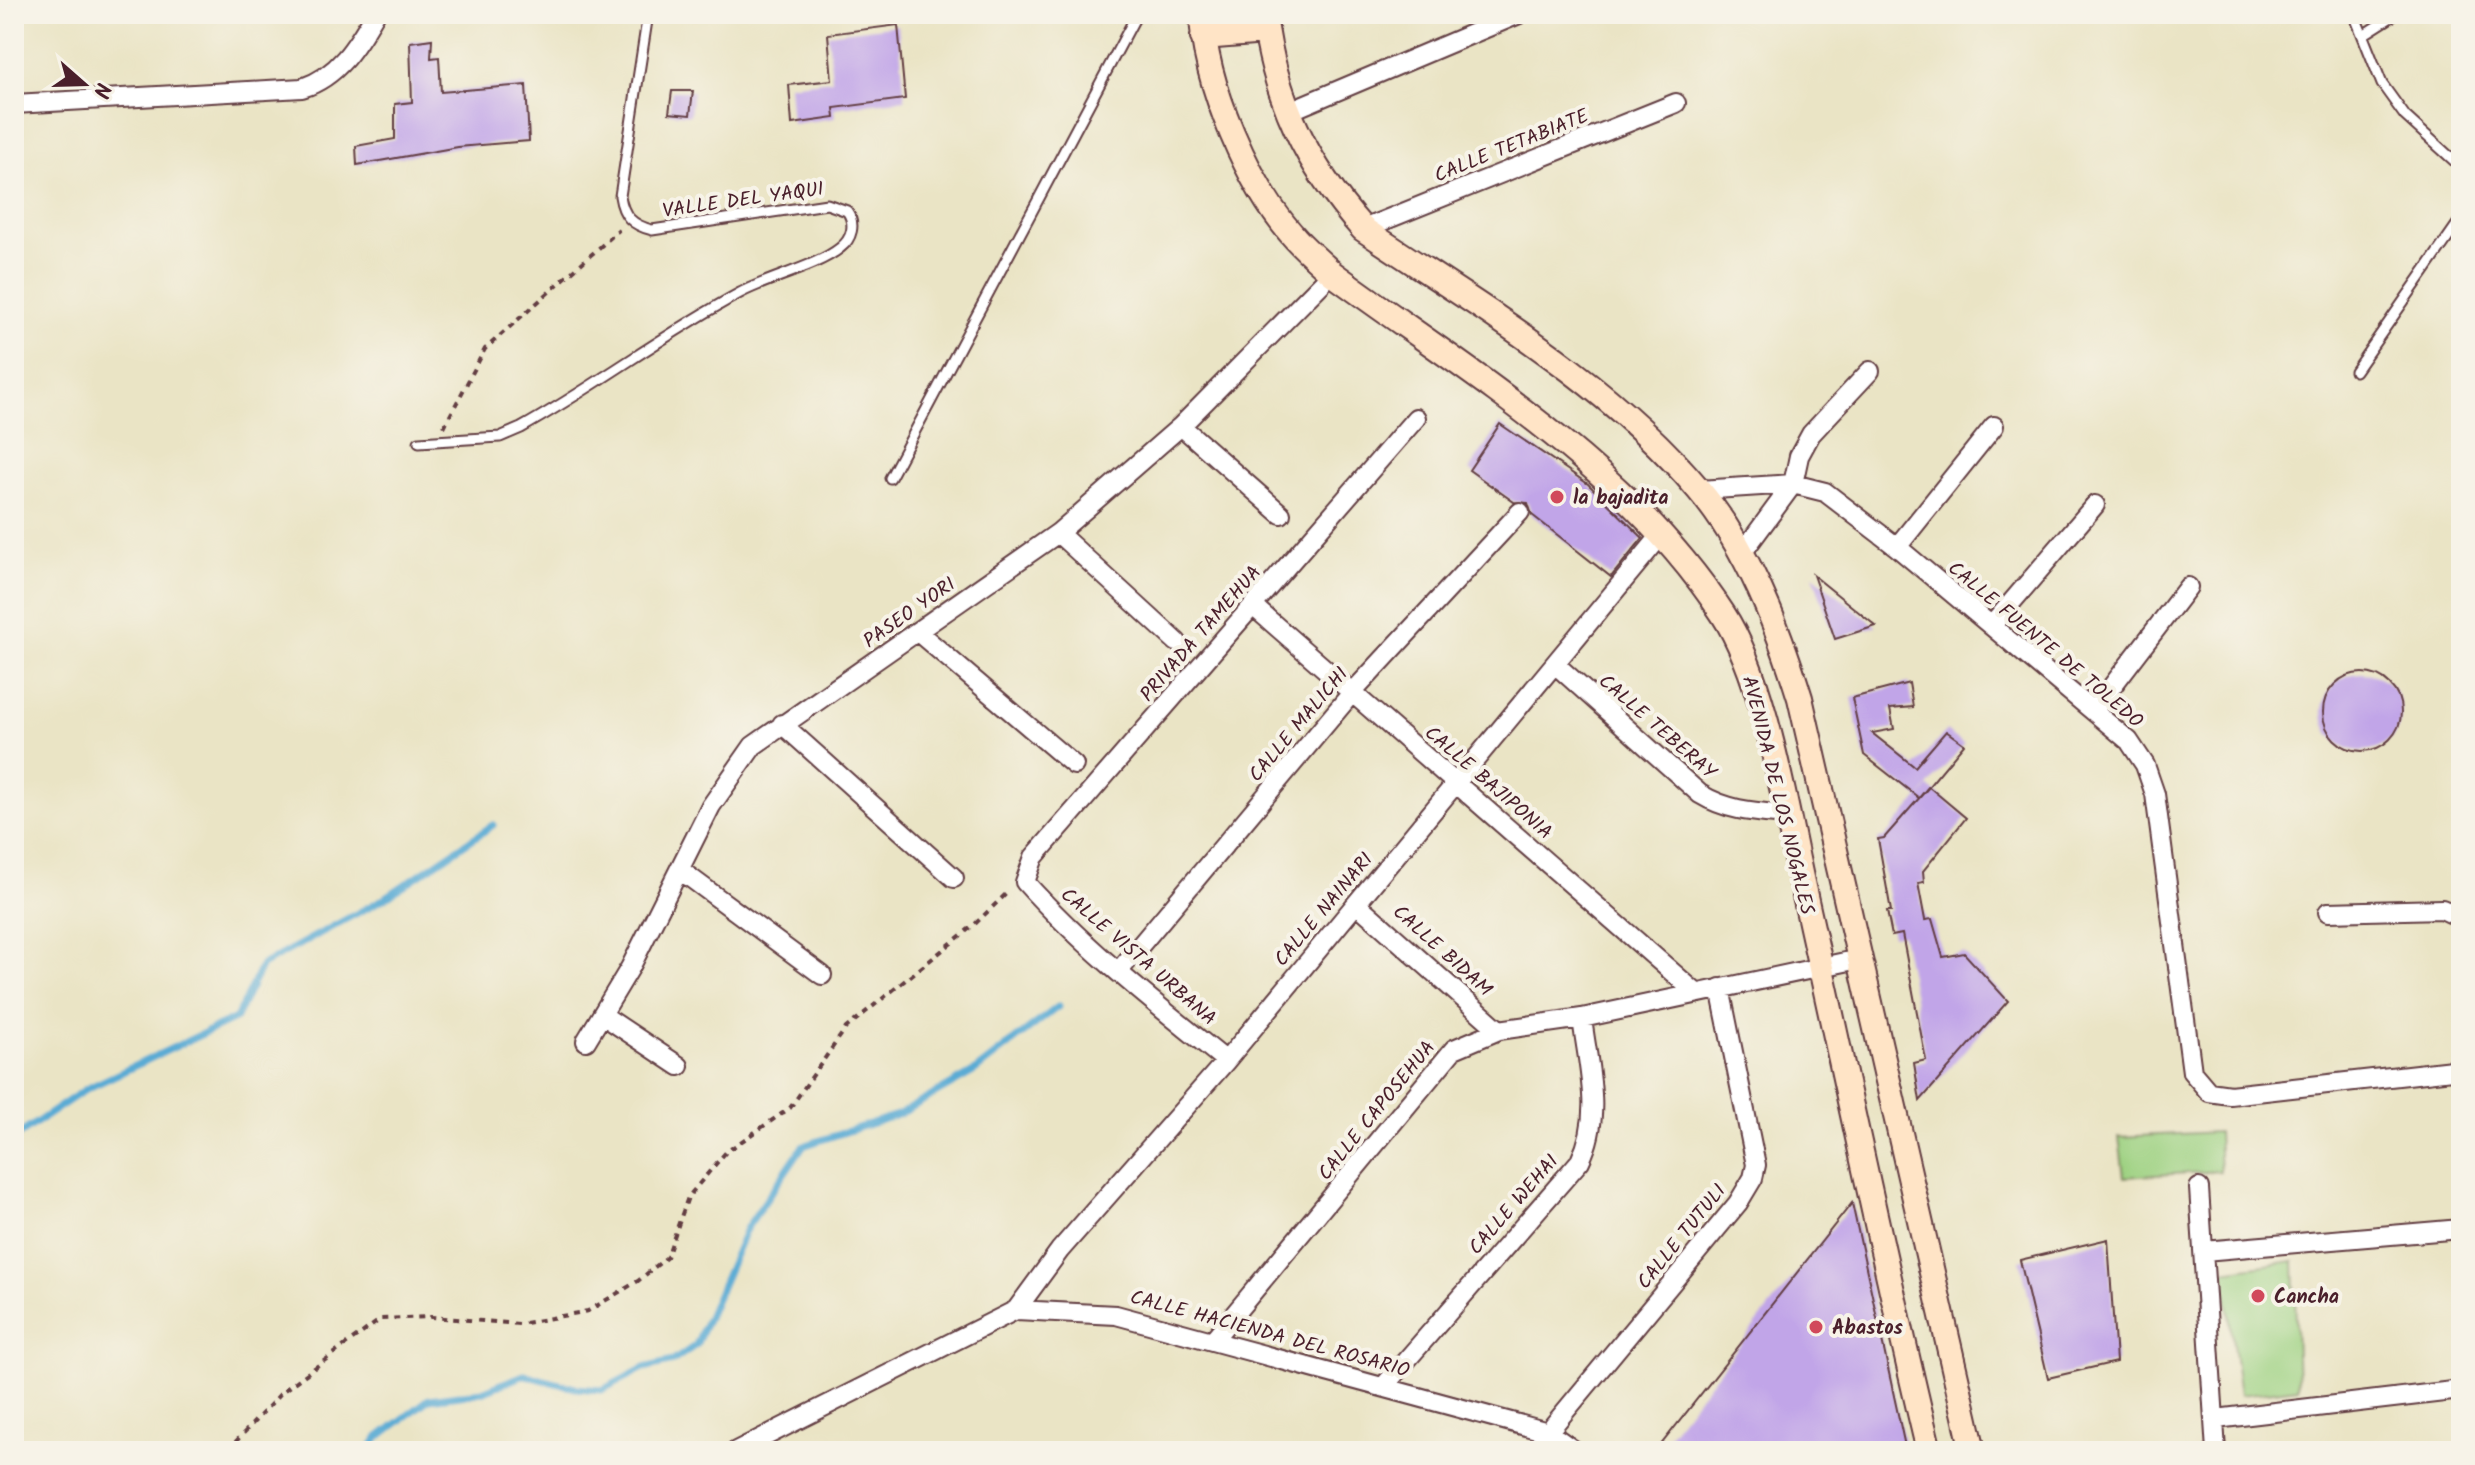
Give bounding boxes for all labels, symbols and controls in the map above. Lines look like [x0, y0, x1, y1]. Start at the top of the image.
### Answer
north arrow [44, 44, 124, 124]
text: N [82, 77, 119, 103]
street label: CALLE TETABIATE [1430, 101, 1595, 192]
street label: VALLE DEL YAQUI [661, 174, 826, 228]
place label: la bajadita [1573, 483, 1668, 515]
marker: la bajadita [1548, 488, 1566, 506]
street label: CALLE FUENTE DE TOLEDO [1940, 554, 2150, 737]
street label: PRIVADA TAMEHUA [1133, 559, 1270, 710]
street label: PASEO YORI [857, 570, 963, 658]
street label: CALLE MALICHI [1242, 660, 1358, 790]
street label: CALLE TEBERAY [1590, 667, 1724, 789]
street label: AVENIDA DE LOS NOGALES [1732, 673, 1822, 919]
street label: CALLE BAJIPONIA [1416, 719, 1559, 848]
street label: CALLE NAINARI [1267, 846, 1382, 975]
street label: CALLE VISTA URBANA [1052, 880, 1223, 1035]
street label: CALLE BIDAM [1384, 898, 1499, 1006]
street label: CALLE CAPOSEHUA [1311, 1034, 1444, 1188]
street label: CALLE WEHAI [1461, 1148, 1568, 1263]
street label: CALLE TUTULI [1630, 1177, 1735, 1297]
street label: CALLE HACIENDA DEL ROSARIO [1126, 1282, 1413, 1388]
place label: Cancha [2274, 1282, 2339, 1314]
marker: Cancha [2249, 1287, 2267, 1305]
place label: Abastos [1832, 1313, 1904, 1345]
marker: Abastos [1807, 1318, 1825, 1336]

